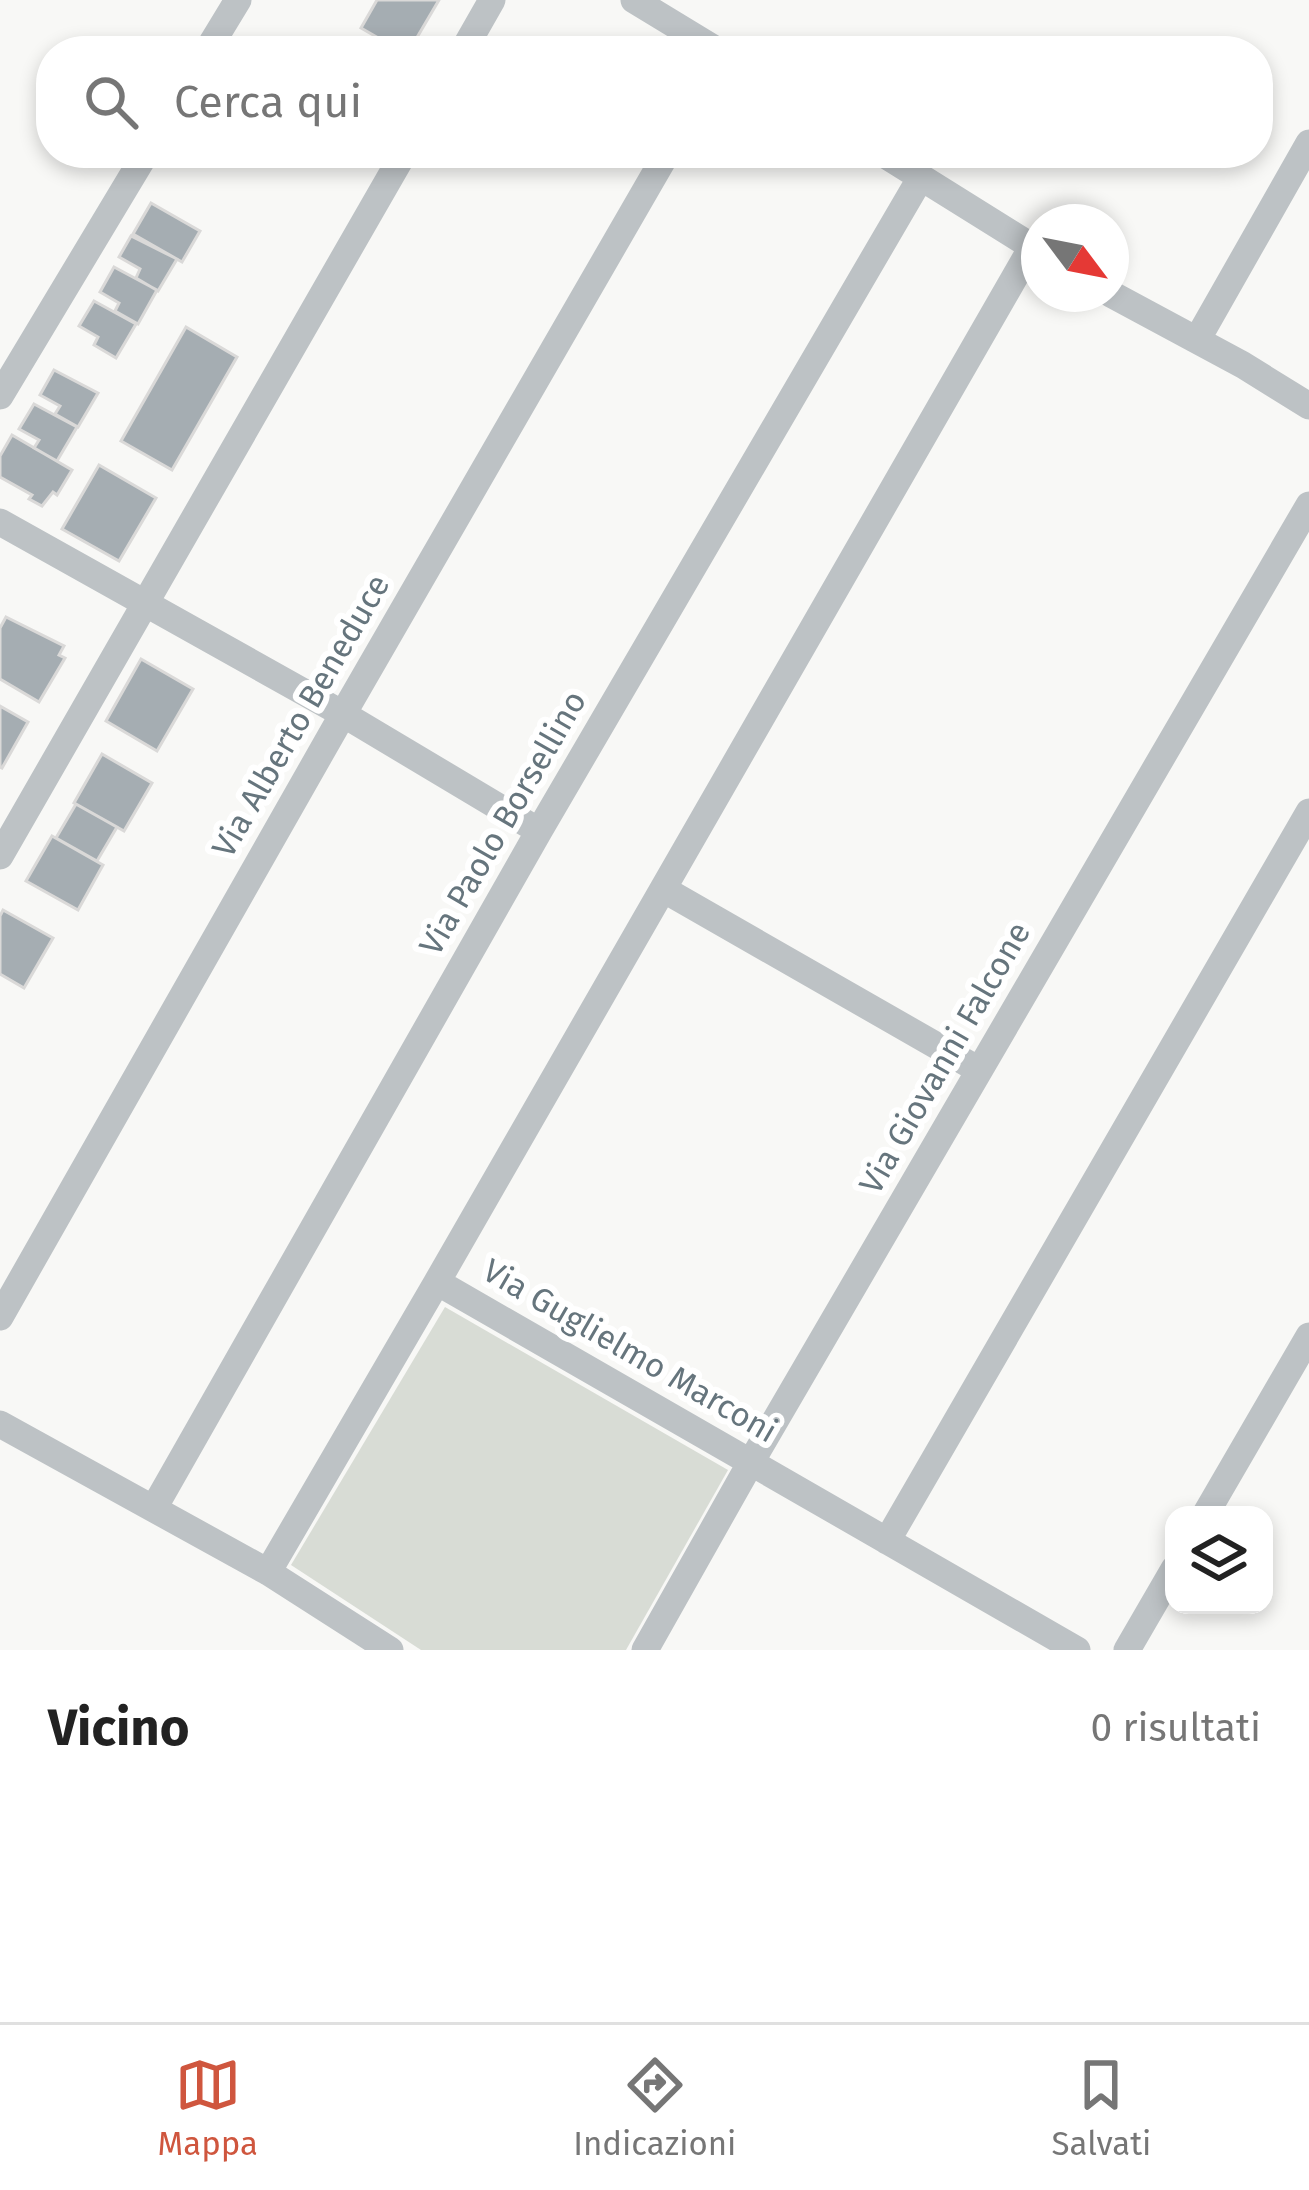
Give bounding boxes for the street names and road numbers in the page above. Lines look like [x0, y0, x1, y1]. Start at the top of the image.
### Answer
street label: Via Alberto Beneduce [204, 567, 398, 865]
street label: Via Paolo Borsellino [411, 684, 595, 962]
street label: Via Giovanni Falcone [851, 915, 1039, 1201]
street label: Via Guglielmo Marconi [476, 1250, 784, 1452]

